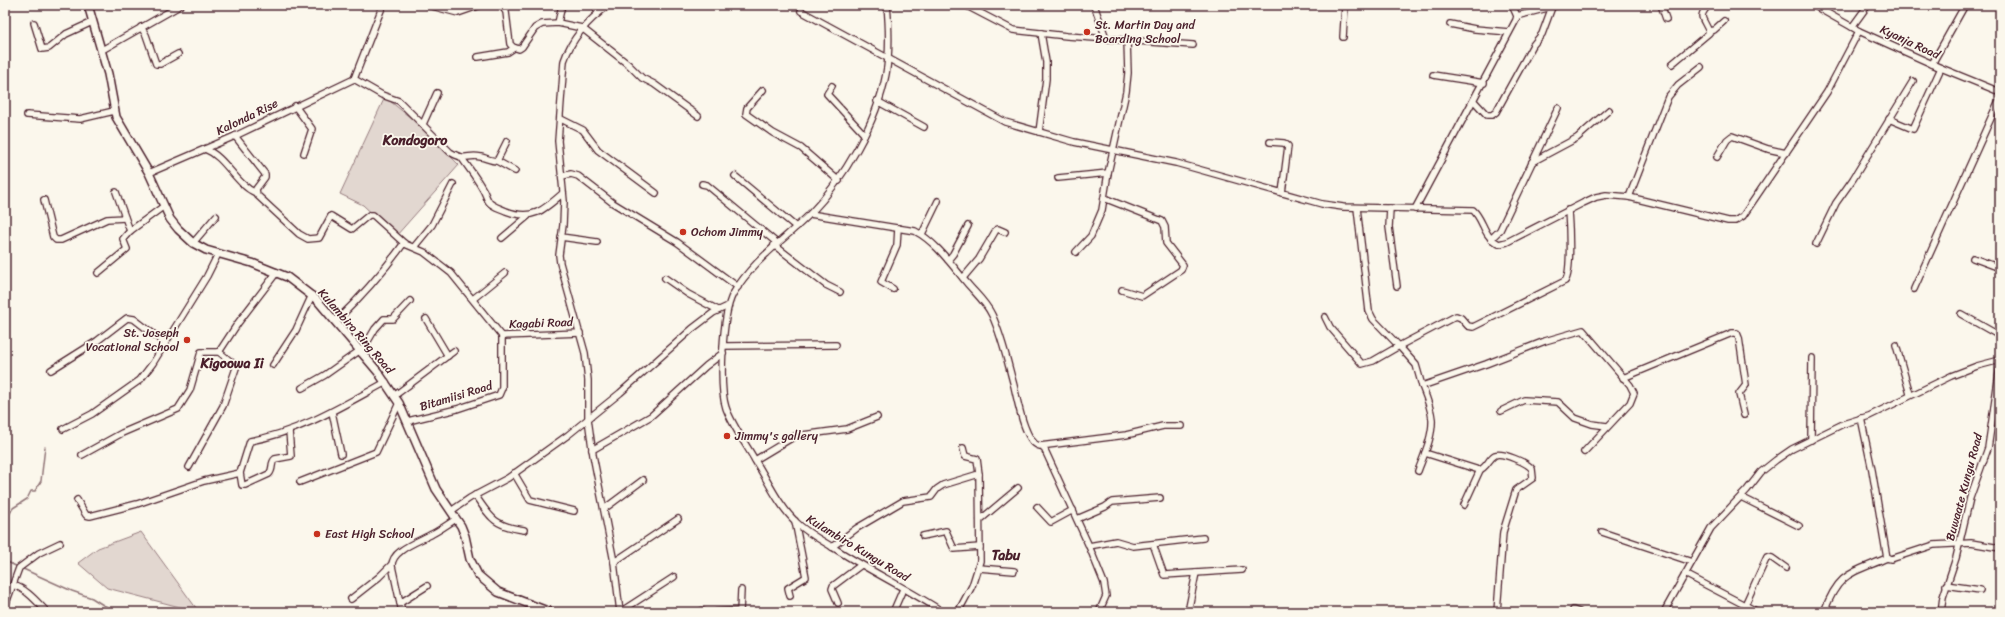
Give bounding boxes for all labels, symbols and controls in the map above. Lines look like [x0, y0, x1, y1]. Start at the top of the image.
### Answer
place label: St. Martin Day and Boarding School [1095, 14, 1197, 50]
street label: Kyanja Road [1876, 18, 1945, 66]
marker: St. Martin Day and Boarding School [1082, 27, 1092, 37]
street label: Kalonda Rise [212, 92, 282, 142]
district label: Kondogoro [382, 128, 448, 153]
place label: Ochom Jimmy [691, 221, 764, 243]
marker: Ochom Jimmy [678, 227, 688, 237]
street label: Kulambiro Ring Road [312, 283, 401, 380]
street label: Kagabi Road [509, 311, 574, 335]
place label: St. Joseph Vocational School [86, 322, 180, 358]
marker: St. Joseph Vocational School [182, 335, 192, 345]
district label: Kigoowa Ii [199, 351, 265, 376]
street label: Bitamiisi Road [417, 374, 497, 417]
place label: Jimmy's gallery [734, 425, 819, 447]
street label: Buwaate Kungu Road [1939, 430, 1989, 543]
marker: Jimmy's gallery [722, 431, 732, 441]
street label: Kulambiro Kungu Road [802, 508, 916, 589]
place label: East High School [325, 523, 415, 545]
marker: East High School [312, 529, 322, 539]
district label: Tabu [992, 543, 1021, 568]

